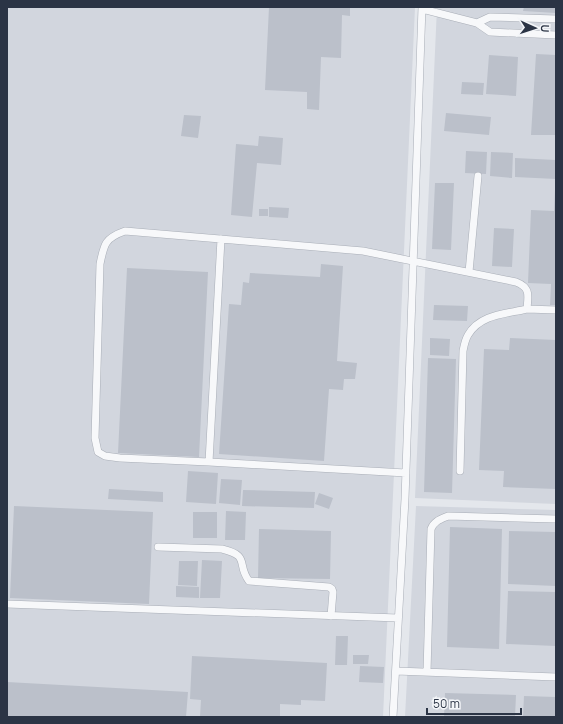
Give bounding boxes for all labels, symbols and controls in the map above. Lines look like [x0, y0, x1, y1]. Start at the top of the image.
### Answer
north arrow [515, 8, 555, 48]
text: U [538, 24, 553, 33]
scale bar [427, 690, 521, 716]
text: 50 m [433, 695, 460, 712]

